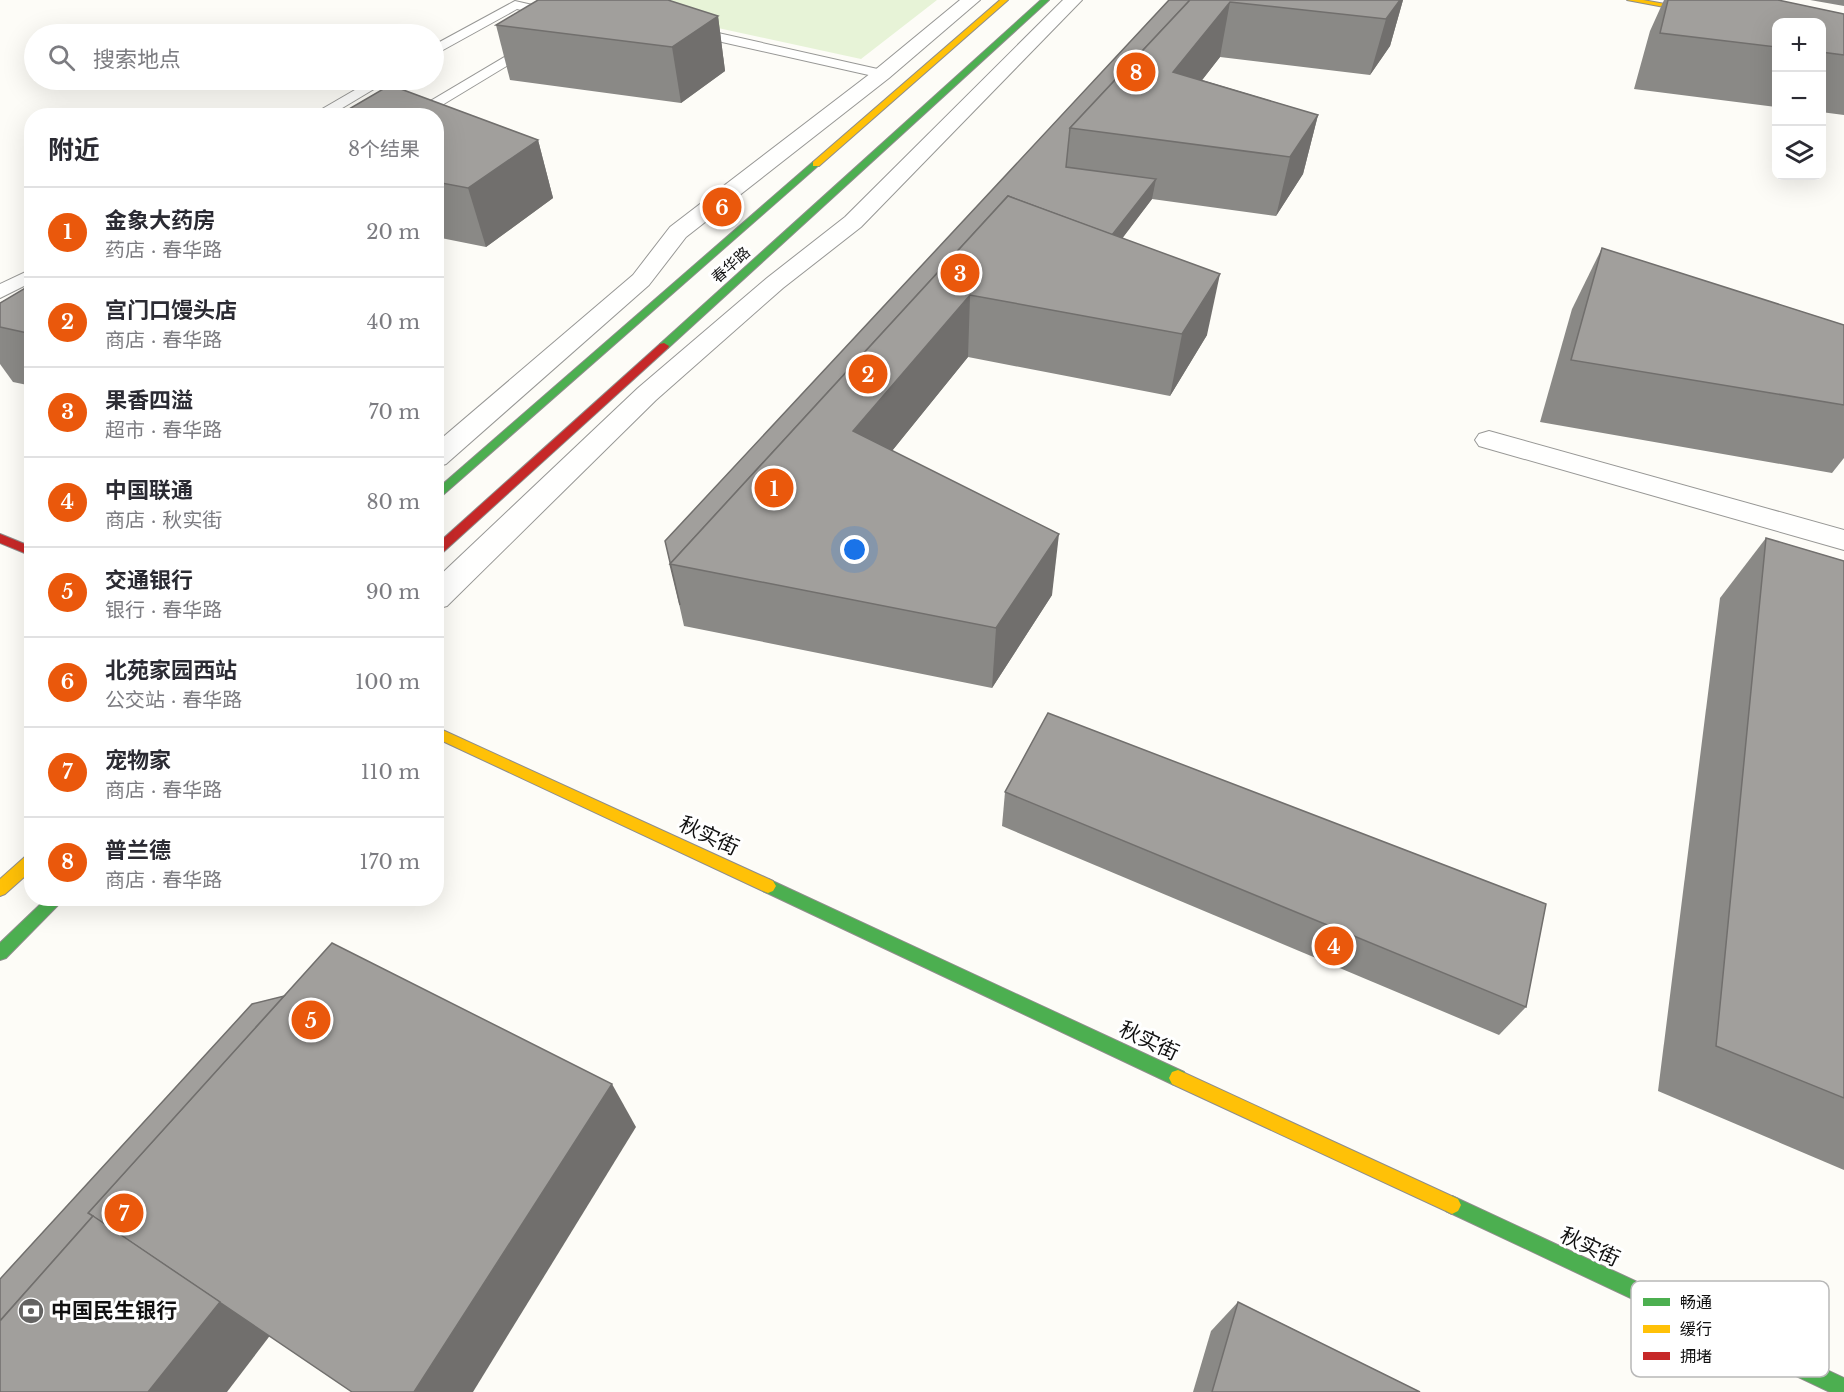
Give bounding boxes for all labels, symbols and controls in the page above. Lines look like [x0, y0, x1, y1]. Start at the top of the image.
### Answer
map controls [1772, 18, 1826, 180]
button: + [1772, 18, 1826, 72]
search box [24, 24, 444, 90]
icon: search [45, 41, 78, 74]
text: 搜索地点 [93, 46, 181, 73]
pin: 8 [1116, 50, 1156, 94]
button: − [1772, 72, 1826, 126]
button: layers [1772, 126, 1826, 180]
text: 附近 [48, 134, 100, 166]
text: 8个结果 [348, 137, 420, 161]
pin: 6 [702, 184, 742, 230]
text: 金象大药房 [105, 207, 215, 234]
text: 1 [63, 220, 72, 244]
text: 20 m [366, 220, 420, 244]
text: 药店 · 春华路 [105, 238, 222, 262]
street label: 春华路 [708, 243, 754, 287]
pin: 3 [940, 250, 980, 296]
text: 宫门口馒头店 [105, 297, 237, 324]
text: 2 [61, 310, 74, 334]
text: 40 m [367, 310, 420, 334]
text: 商店 · 春华路 [105, 328, 222, 352]
pin: 2 [848, 352, 888, 397]
text: 果香四溢 [105, 387, 193, 414]
text: 3 [61, 400, 74, 424]
text: 70 m [368, 400, 420, 424]
text: 超市 · 春华路 [105, 418, 222, 442]
pin: 1 [754, 466, 794, 510]
text: 中国联通 [105, 477, 193, 504]
text: 4 [61, 490, 74, 514]
text: 80 m [366, 490, 420, 514]
text: 商店 · 秋实街 [105, 508, 222, 532]
your location [840, 535, 869, 564]
text: 交通银行 [105, 567, 193, 594]
text: 5 [62, 580, 73, 604]
text: 90 m [366, 580, 420, 604]
text: 银行 · 春华路 [105, 598, 222, 622]
text: 北苑家园西站 [105, 657, 237, 684]
text: 6 [61, 670, 74, 694]
text: 100 m [355, 670, 420, 694]
text: 公交站 · 春华路 [105, 688, 242, 712]
text: 宠物家 [105, 747, 171, 774]
text: 7 [62, 760, 73, 784]
text: 110 m [361, 760, 420, 784]
text: 商店 · 春华路 [105, 778, 222, 802]
street label: 秋实街 [675, 811, 743, 861]
text: 普兰德 [105, 837, 171, 864]
text: 8 [61, 850, 74, 874]
text: 170 m [360, 850, 420, 874]
text: 商店 · 春华路 [105, 868, 222, 892]
pin: 4 [1314, 924, 1354, 968]
pin: 5 [292, 998, 330, 1042]
street label: 秋实街 [1115, 1016, 1183, 1066]
pin: 7 [104, 1190, 144, 1236]
street label: 秋实街 [1556, 1222, 1624, 1272]
legend [1631, 1281, 1829, 1377]
text: 畅通 [1680, 1292, 1712, 1312]
bank icon: 中国民生银行 [16, 1296, 46, 1326]
place label: 中国民生银行 [51, 1298, 177, 1324]
text: 缓行 [1680, 1319, 1712, 1339]
text: 拥堵 [1680, 1346, 1712, 1366]

